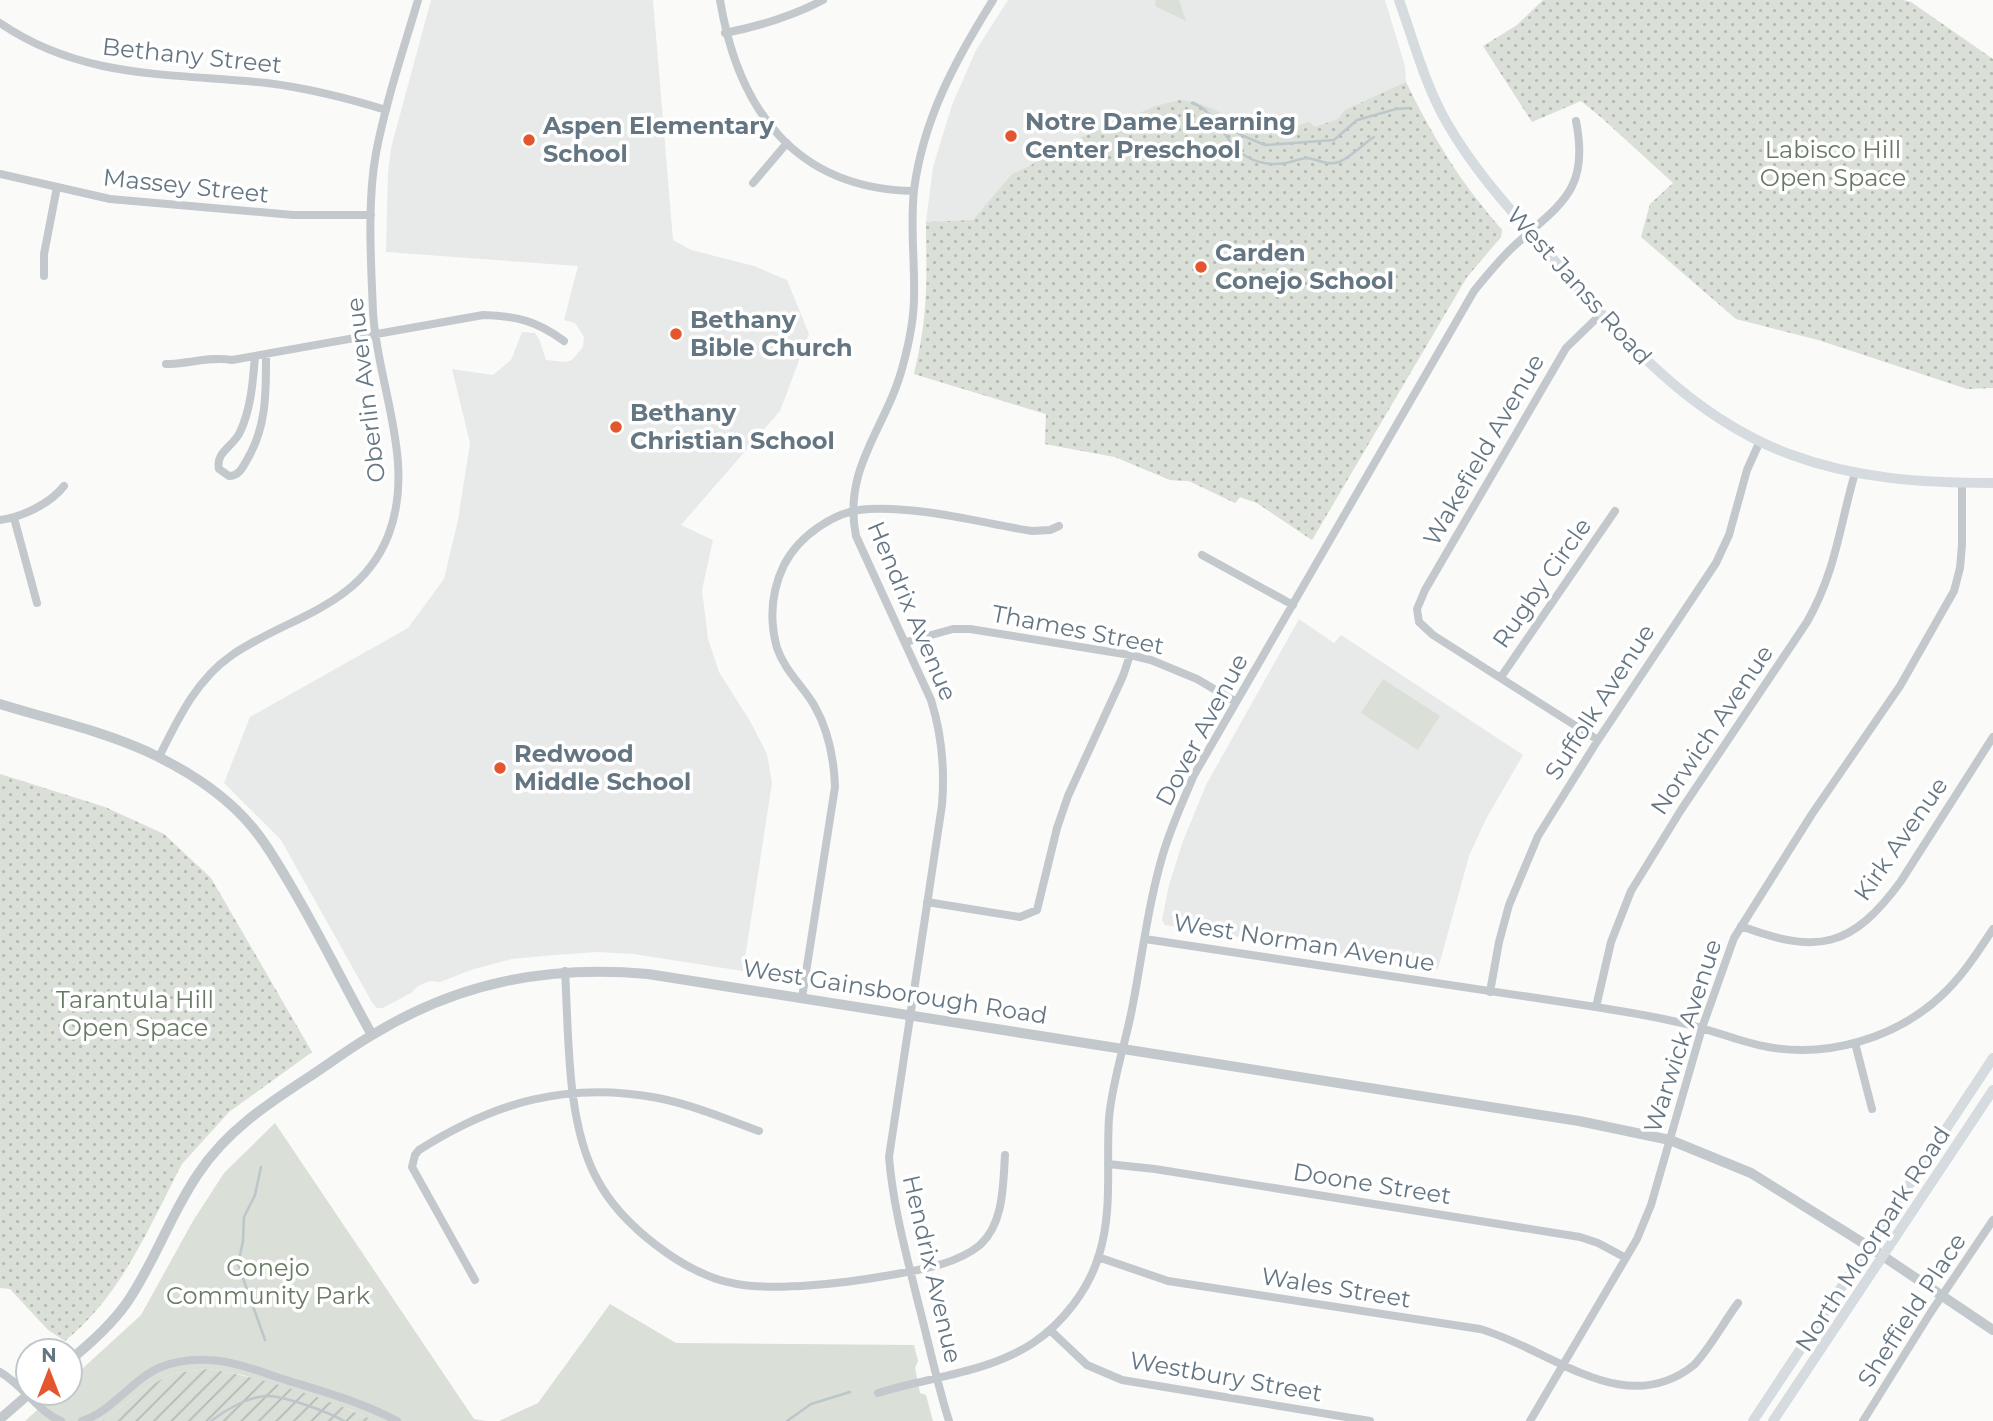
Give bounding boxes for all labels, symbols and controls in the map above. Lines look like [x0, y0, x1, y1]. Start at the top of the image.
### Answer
street label: Bethany Street [101, 32, 283, 79]
place label: Notre Dame Learning Center Preschool [1025, 107, 1296, 164]
place label: Aspen Elementary School [542, 111, 775, 168]
marker: Notre Dame Learning Center Preschool [1003, 128, 1019, 144]
marker: Aspen Elementary School [521, 132, 537, 148]
park label: Labisco Hill Open Space [1760, 135, 1906, 192]
street label: Massey Street [102, 162, 271, 209]
street label: West Janss Road [1501, 201, 1658, 371]
place label: Carden Conejo School [1215, 238, 1394, 295]
marker: Carden Conejo School [1193, 259, 1209, 275]
street label: Oberlin Avenue [340, 296, 391, 484]
place label: Bethany Bible Church [690, 305, 853, 362]
marker: Bethany Bible Church [668, 326, 684, 342]
street label: Wakefield Avenue [1417, 349, 1550, 551]
place label: Bethany Christian School [630, 398, 835, 455]
marker: Bethany Christian School [608, 419, 624, 435]
street label: Rugby Circle [1486, 512, 1597, 653]
street label: Hendrix Avenue [862, 517, 963, 705]
street label: Thames Street [990, 599, 1167, 660]
street label: Suffolk Avenue [1538, 618, 1661, 785]
street label: Norwich Avenue [1644, 639, 1779, 820]
street label: Dover Avenue [1149, 649, 1254, 811]
place label: Redwood Middle School [514, 739, 691, 796]
marker: Redwood Middle School [492, 760, 508, 776]
street label: Kirk Avenue [1847, 771, 1954, 906]
street label: West Norman Avenue [1171, 908, 1437, 978]
street label: Warwick Avenue [1638, 936, 1727, 1136]
street label: West Gainsborough Road [741, 953, 1050, 1030]
park label: Tarantula Hill Open Space [56, 985, 214, 1042]
street label: North Moorpark Road [1789, 1121, 1956, 1357]
street label: Doone Street [1291, 1157, 1453, 1210]
street label: Hendrix Avenue [897, 1172, 968, 1366]
street label: Sheffield Place [1851, 1227, 1972, 1392]
park label: Conejo Community Park [166, 1253, 371, 1310]
street label: Wales Street [1259, 1261, 1413, 1314]
north arrow [14, 1337, 84, 1407]
text: N [41, 1344, 57, 1367]
street label: Westbury Street [1128, 1345, 1325, 1408]

